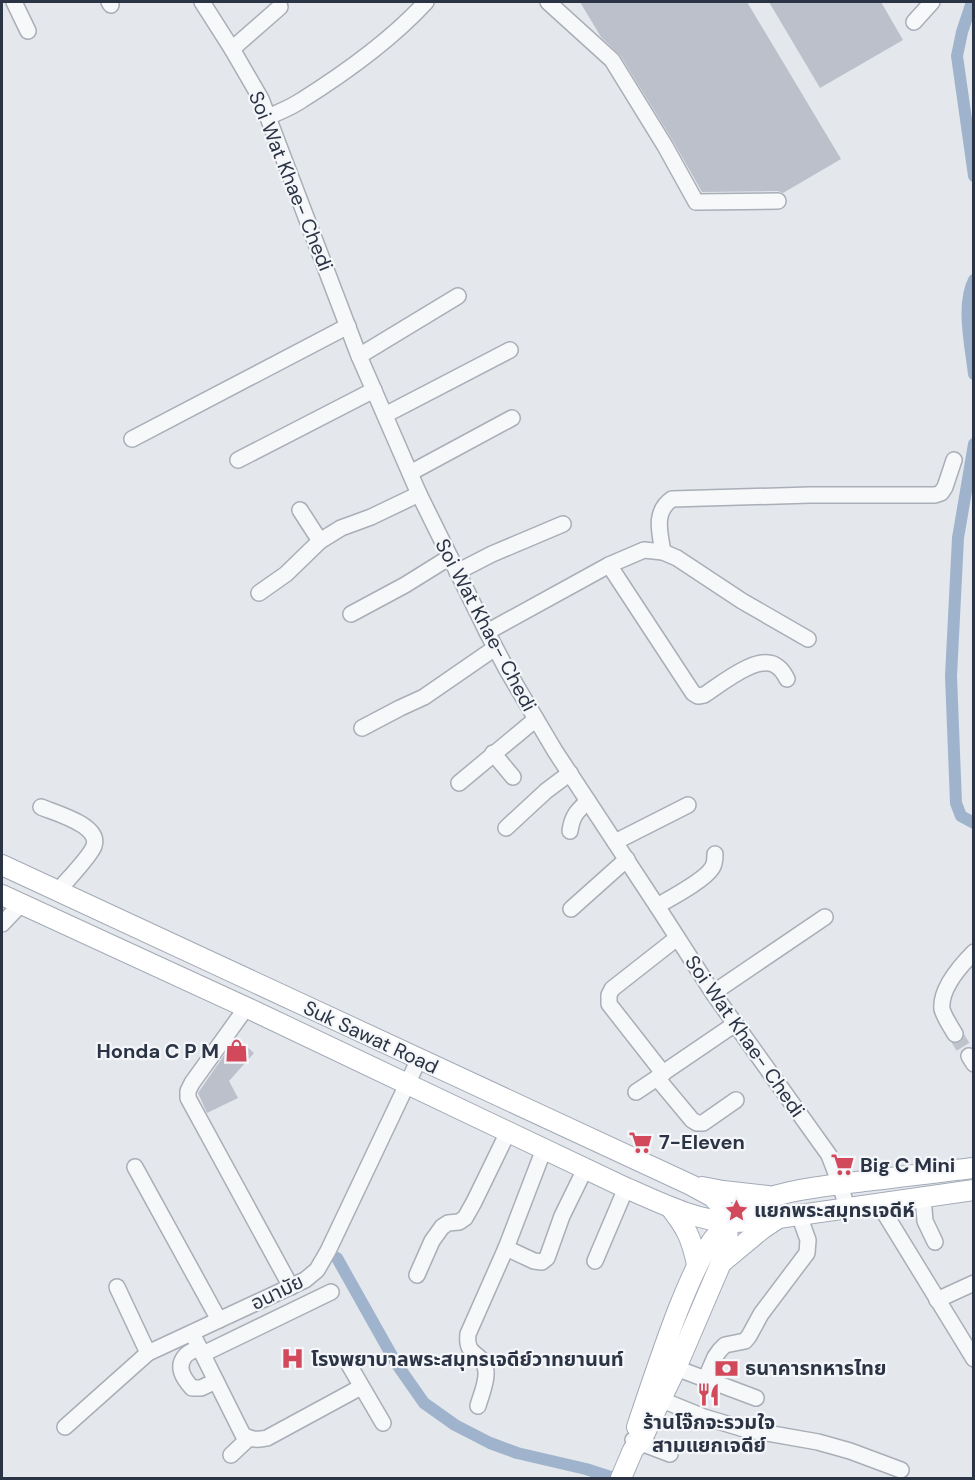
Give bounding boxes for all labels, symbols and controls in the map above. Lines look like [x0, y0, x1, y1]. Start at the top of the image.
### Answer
street label: Soi Wat Khae- Chedi [243, 87, 339, 275]
street label: Soi Wat Khae- Chedi [429, 534, 543, 716]
street label: Soi Wat Khae- Chedi [679, 950, 811, 1122]
street label: Suk Sawat Road [299, 994, 443, 1080]
place label: Honda C P M [97, 1038, 219, 1064]
shop icon: Honda C P M [224, 1038, 250, 1064]
supermarket icon: 7-Eleven [628, 1129, 654, 1155]
place label: 7-Eleven [659, 1129, 745, 1155]
supermarket icon: Big C Mini [829, 1152, 855, 1178]
place label: Big C Mini [860, 1152, 955, 1178]
place icon: แยกพระสมุทรเจดีห์ [723, 1197, 749, 1223]
place label: แยกพระสมุทรเจดีห์ [754, 1197, 915, 1223]
street label: อนามัย [246, 1268, 308, 1316]
hospital icon: โรงพยาบาลพระสมุทรเจดีย์วาทยานนท์ [280, 1346, 306, 1372]
place label: โรงพยาบาลพระสมุทรเจดีย์วาทยานนท์ [311, 1346, 624, 1372]
bank icon: ธนาคารทหารไทย [714, 1355, 740, 1381]
place label: ธนาคารทหารไทย [745, 1355, 886, 1381]
restaurant icon: ร้านโจ๊กจะรวมใจ สามแยกเจดีย์ [696, 1382, 722, 1408]
place label: ร้านโจ๊กจะรวมใจ สามแยกเจดีย์ [643, 1409, 775, 1458]

